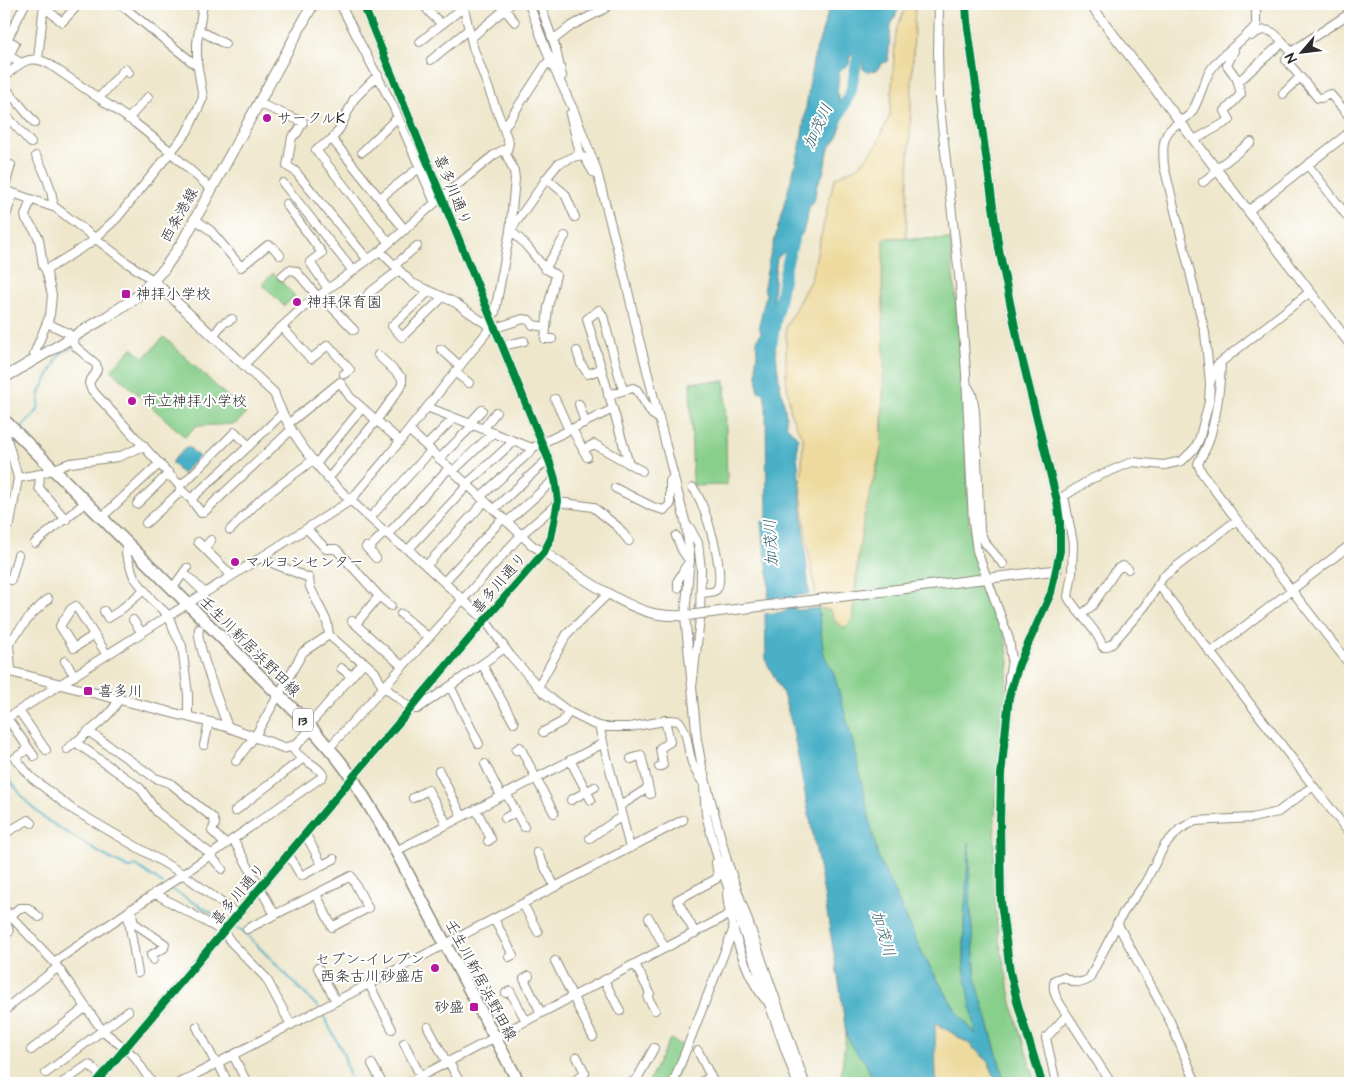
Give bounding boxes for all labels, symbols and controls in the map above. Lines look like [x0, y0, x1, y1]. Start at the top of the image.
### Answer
north arrow [1276, 28, 1326, 78]
text: N [1280, 49, 1302, 66]
water label: 加茂川 [798, 100, 838, 153]
place label: サークルK [277, 108, 345, 129]
marker: サークルK [261, 112, 273, 124]
street label: 喜多川通り [429, 151, 476, 229]
street label: 西条港線 [156, 184, 203, 247]
place label: 神拝小学校 [136, 284, 211, 305]
marker: 神拝小学校 [120, 288, 132, 300]
place label: 神拝保育園 [307, 292, 382, 313]
marker: 神拝保育園 [291, 296, 303, 308]
place label: 市立神拝小学校 [142, 391, 247, 412]
marker: 市立神拝小学校 [126, 395, 138, 407]
water label: 加茂川 [759, 518, 783, 567]
street label: 喜多川通り [467, 548, 532, 619]
place label: マルヨシセンター [245, 552, 364, 573]
marker: マルヨシセンター [229, 556, 241, 568]
street label: 壬生川新居浜野田線 [194, 591, 305, 702]
place label: 喜多川 [98, 681, 143, 702]
marker: 喜多川 [82, 685, 94, 697]
road number: 13 [293, 708, 313, 732]
street label: 喜多川通り [206, 859, 271, 930]
water label: 加茂川 [866, 907, 901, 959]
street label: 壬生川新居浜野田線 [440, 916, 522, 1045]
place label: セブン-イレブン 西条古川砂盛店 [315, 949, 425, 987]
marker: セブン-イレブン 西条古川砂盛店 [429, 962, 441, 974]
place label: 砂盛 [434, 997, 464, 1018]
marker: 砂盛 [468, 1001, 480, 1013]

